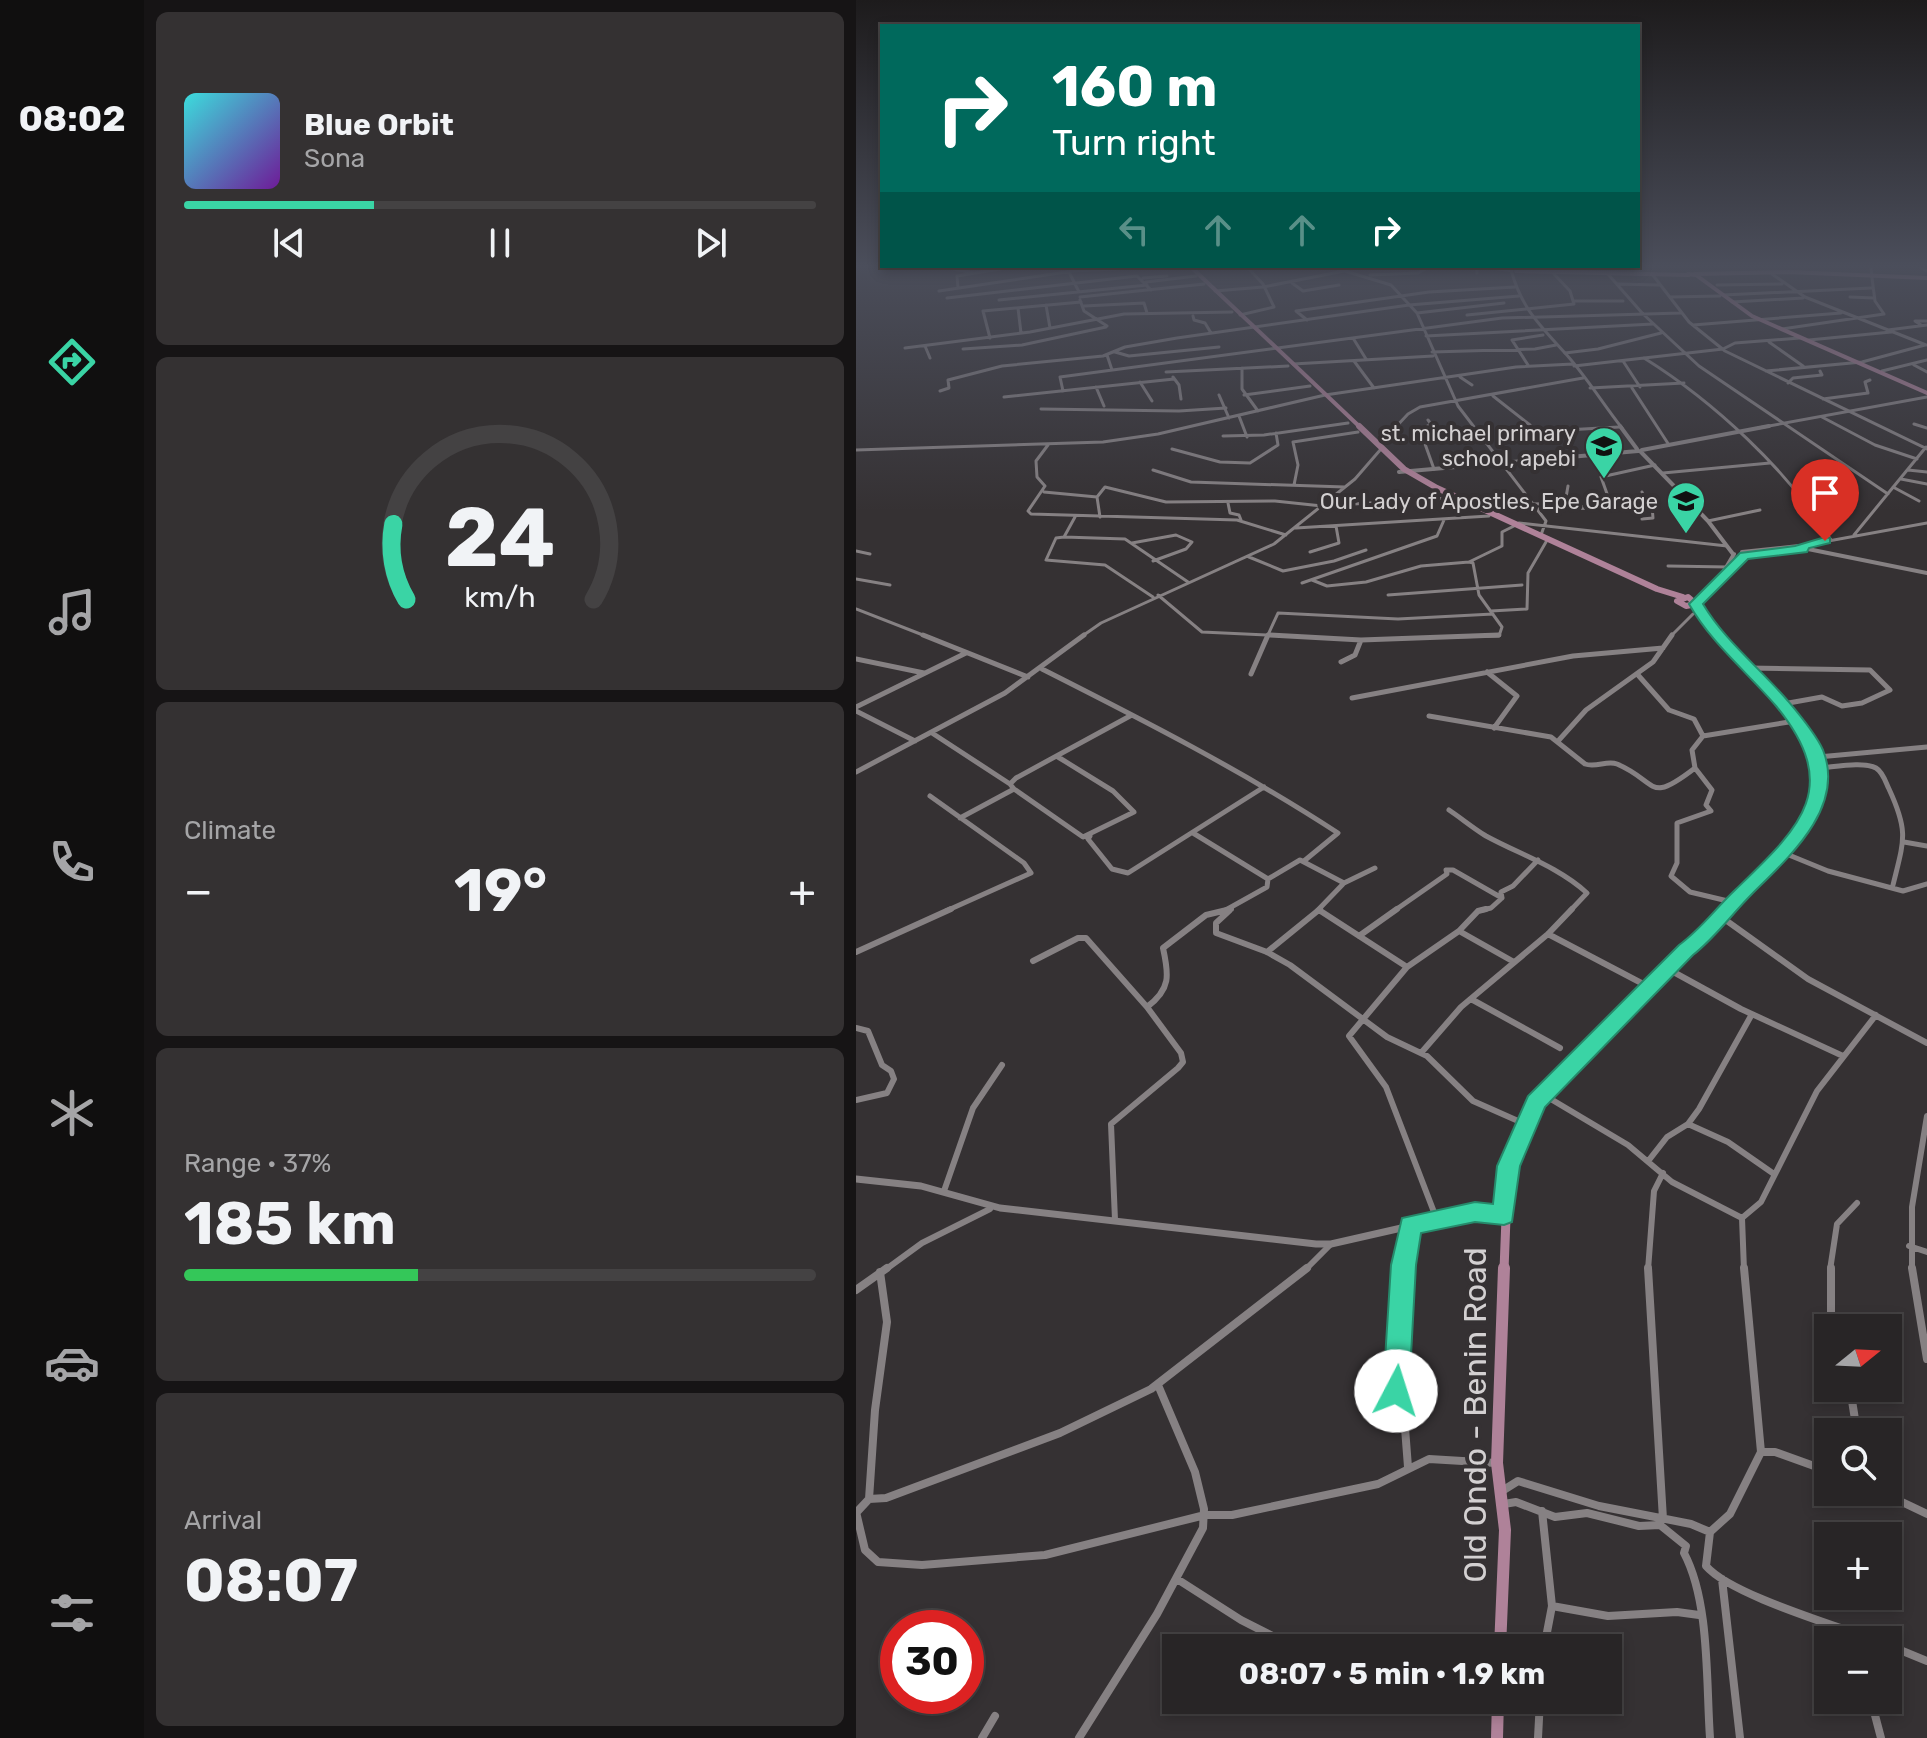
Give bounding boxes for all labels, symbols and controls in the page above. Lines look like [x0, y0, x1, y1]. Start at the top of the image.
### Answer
text: 160 m [1052, 54, 1218, 120]
icon: right [920, 56, 1024, 160]
text: 08:02 [18, 97, 126, 140]
text: Blue Orbit [304, 107, 454, 143]
text: Turn right [1052, 121, 1216, 164]
text: Sona [304, 143, 365, 174]
icon: left [1112, 208, 1156, 252]
icon: ahead [1196, 208, 1240, 252]
icon: ahead [1280, 208, 1324, 252]
icon: right [1364, 208, 1408, 252]
icon: previous [267, 221, 311, 265]
icon: pause [478, 221, 522, 265]
icon: next [689, 221, 733, 265]
icon: directions [44, 334, 100, 390]
place label: st. michael primary school, apebi [1381, 420, 1576, 472]
school or university icon: st. michael primary school, apebi [1583, 425, 1625, 480]
pin [1791, 459, 1859, 541]
icon: arrive [1803, 471, 1847, 515]
school or university icon: Our Lady of Apostles, Epe Garage [1665, 480, 1707, 535]
text: 24 [445, 487, 555, 586]
place label: Our Lady of Apostles, Epe Garage [1320, 488, 1658, 515]
text: km/h [464, 580, 536, 614]
icon: music [44, 584, 100, 640]
text: Climate [184, 815, 276, 846]
icon: phone [44, 834, 100, 890]
text: 19° [454, 855, 547, 926]
text: − [184, 865, 213, 917]
text: + [789, 865, 816, 917]
icon: climate [44, 1085, 100, 1141]
text: Range · 37% [184, 1148, 331, 1179]
text: 185 km [184, 1188, 396, 1259]
street label: Old Ondo - Benin Road [1456, 1247, 1494, 1583]
north arrow [1814, 1314, 1902, 1402]
map controls [1814, 1314, 1902, 1714]
icon: car [44, 1335, 100, 1391]
position arrow [1354, 1349, 1438, 1433]
button: search [1814, 1418, 1902, 1506]
text: Arrival [184, 1505, 262, 1536]
button: + [1814, 1522, 1902, 1610]
text: 08:07 [184, 1545, 358, 1616]
icon: filters [44, 1585, 100, 1641]
speed limit sign: 30 [880, 1610, 984, 1714]
button: − [1814, 1626, 1902, 1714]
text: 08:07 · 5 min · 1.9 km [1239, 1656, 1545, 1692]

